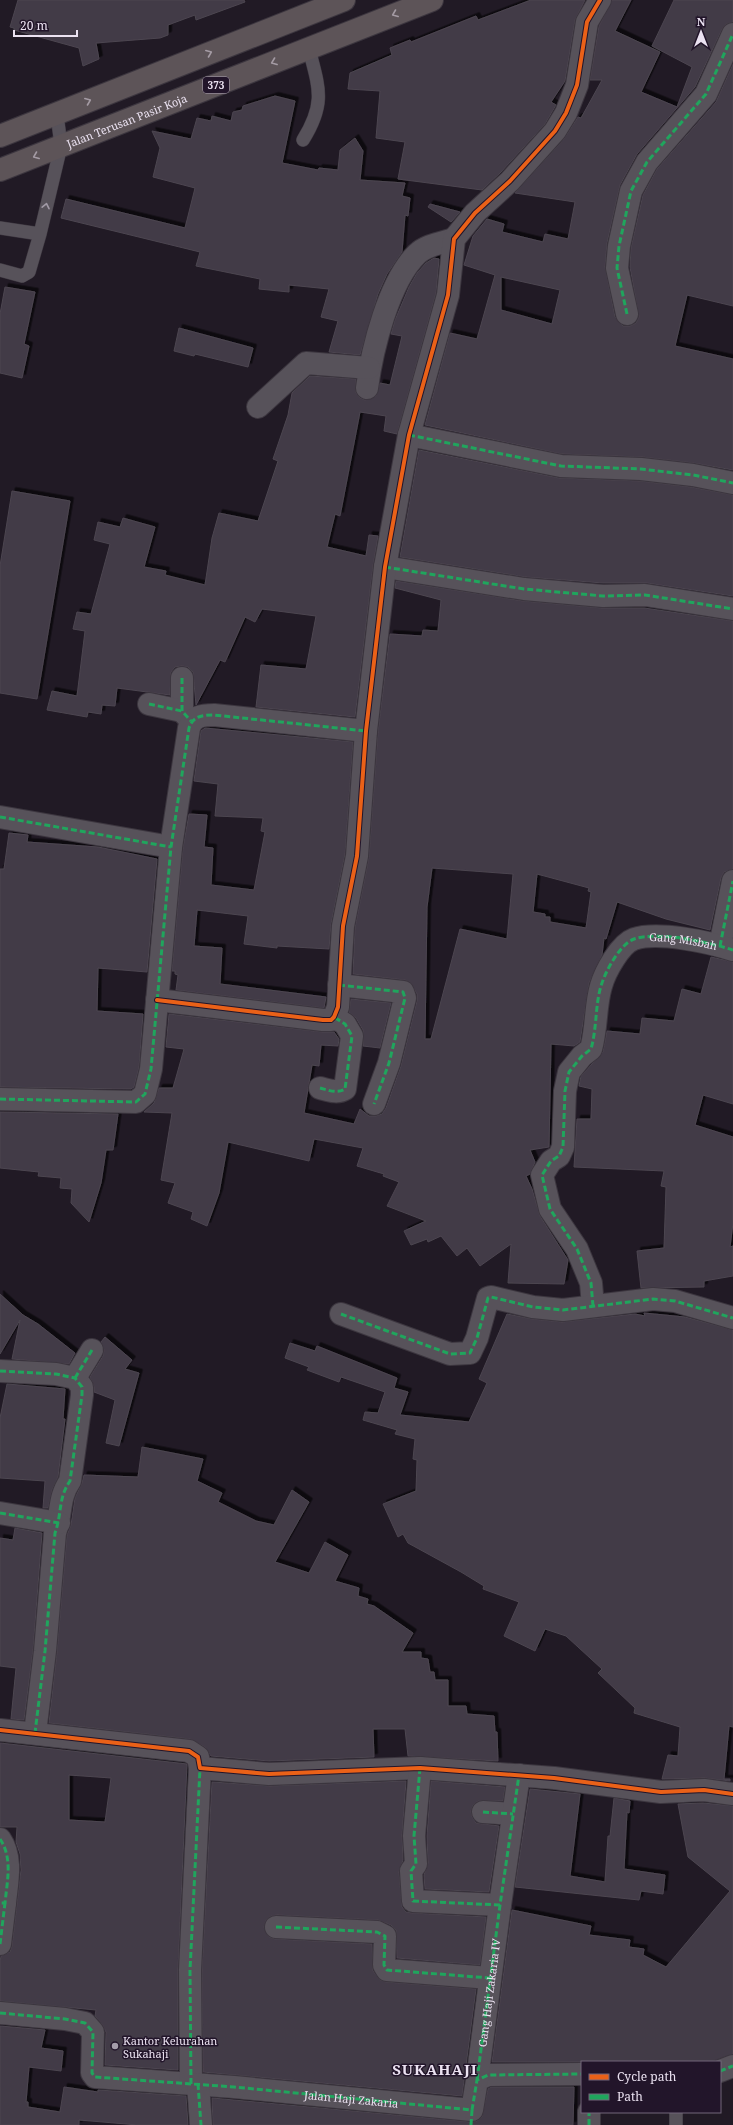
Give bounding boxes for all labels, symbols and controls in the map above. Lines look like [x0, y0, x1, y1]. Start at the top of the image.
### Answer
one-way arrow [392, 10, 399, 18]
scale bar [14, 12, 77, 38]
north arrow [681, 12, 721, 52]
text: N [697, 14, 706, 29]
text: 20 m [20, 17, 48, 34]
one-way arrow [206, 50, 213, 58]
one-way arrow [271, 57, 278, 65]
road number: 373 [203, 77, 229, 93]
street label: Jalan Terusan Pasir Koja [63, 90, 189, 151]
one-way arrow [85, 98, 92, 106]
one-way arrow [33, 151, 40, 159]
one-way arrow [42, 203, 50, 209]
street label: Gang Misbah [649, 929, 719, 953]
street label: Gang Haji Zakaria IV [474, 1937, 503, 2048]
place label: Kantor Kelurahan Sukahaji [123, 2033, 217, 2061]
marker: Kantor Kelurahan Sukahaji [110, 2041, 120, 2051]
district label: SUKAHAJI [392, 2059, 478, 2079]
legend [581, 2061, 721, 2113]
text: Cycle path [617, 2068, 677, 2085]
street label: Jalan Haji Zakaria [303, 2086, 399, 2110]
text: Path [617, 2088, 643, 2105]

